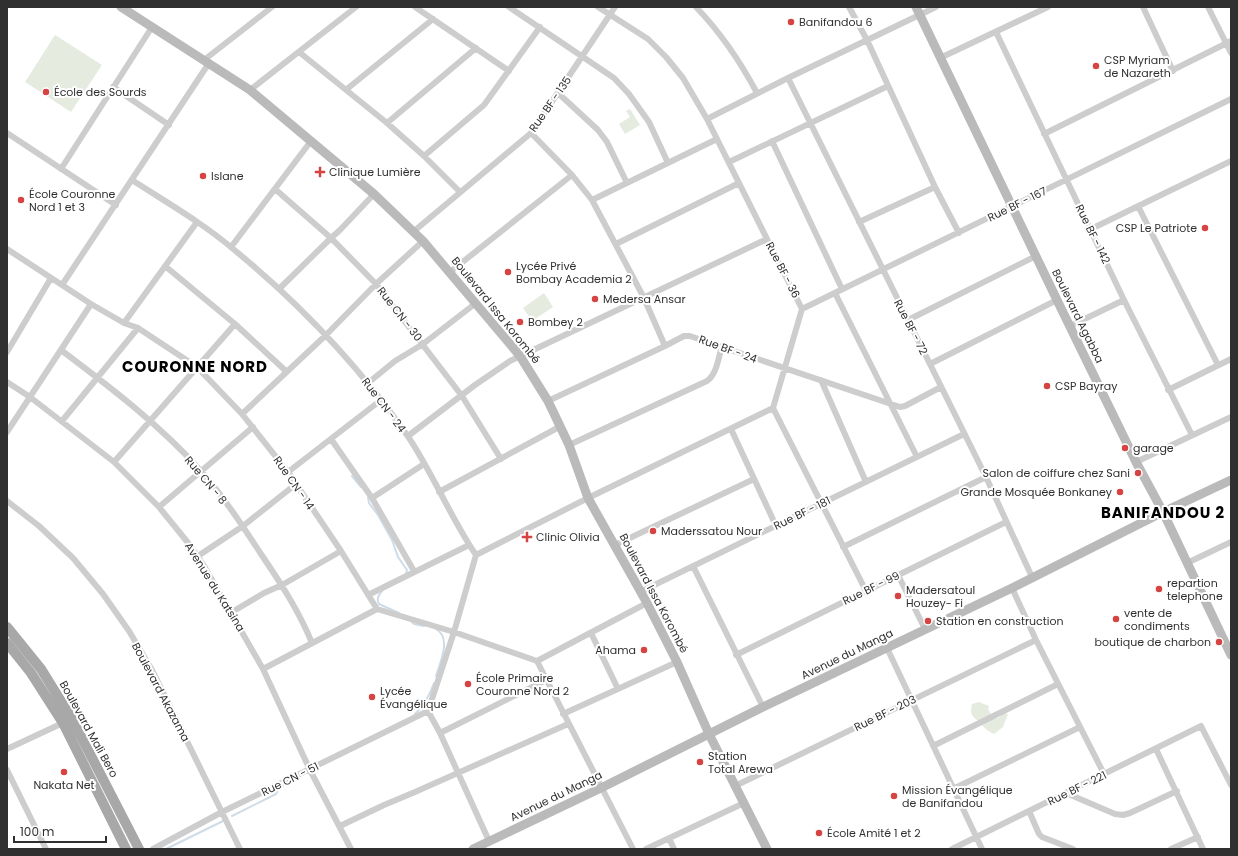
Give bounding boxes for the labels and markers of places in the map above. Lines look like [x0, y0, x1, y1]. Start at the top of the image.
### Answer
place label: Banifandou 6 [799, 14, 872, 30]
marker: Banifandou 6 [786, 17, 796, 27]
place label: CSP Myriam de Nazareth [1104, 52, 1171, 81]
marker: CSP Myriam de Nazareth [1091, 61, 1101, 71]
place label: École des Sourds [54, 84, 147, 100]
marker: École des Sourds [41, 87, 51, 97]
place label: Clinique Lumière [329, 164, 421, 180]
marker: Clinique Lumière [314, 166, 326, 178]
place label: Islane [211, 168, 244, 184]
marker: Islane [198, 171, 208, 181]
place label: École Couronne Nord 1 et 3 [29, 186, 116, 215]
marker: École Couronne Nord 1 et 3 [16, 195, 26, 205]
place label: CSP Le Patriote [1116, 220, 1197, 236]
marker: CSP Le Patriote [1200, 223, 1210, 233]
place label: Lycée Privé Bombay Academia 2 [516, 258, 632, 287]
marker: Lycée Privé Bombay Academia 2 [503, 267, 513, 277]
place label: Medersa Ansar [603, 291, 686, 307]
marker: Medersa Ansar [590, 294, 600, 304]
place label: Bombey 2 [528, 314, 583, 330]
marker: Bombey 2 [515, 317, 525, 327]
place label: CSP Bayray [1055, 378, 1118, 394]
marker: CSP Bayray [1042, 381, 1052, 391]
place label: garage [1133, 440, 1174, 456]
marker: garage [1120, 443, 1130, 453]
place label: Salon de coiffure chez Sani [983, 465, 1130, 481]
marker: Salon de coiffure chez Sani [1133, 468, 1143, 478]
place label: Grande Mosquée Bonkaney [960, 484, 1113, 500]
marker: Grande Mosquée Bonkaney [1115, 487, 1125, 497]
place label: Maderssatou Nour [661, 523, 762, 539]
marker: Maderssatou Nour [648, 526, 658, 536]
place label: Clinic Olivia [536, 529, 600, 545]
marker: Clinic Olivia [521, 531, 533, 543]
place label: repartion telephone [1167, 575, 1223, 604]
place label: Madersatoul Houzey- Fi [906, 582, 975, 611]
marker: repartion telephone [1154, 584, 1164, 594]
marker: Madersatoul Houzey- Fi [893, 591, 903, 601]
place label: vente de condiments [1124, 605, 1190, 634]
place label: Station en construction [936, 613, 1064, 629]
marker: vente de condiments [1111, 614, 1121, 624]
marker: Station en construction [923, 616, 933, 626]
place label: boutique de charbon [1095, 634, 1211, 650]
marker: boutique de charbon [1214, 637, 1224, 647]
place label: Ahama [595, 642, 636, 658]
marker: Ahama [639, 645, 649, 655]
place label: École Primaire Couronne Nord 2 [476, 670, 569, 699]
marker: École Primaire Couronne Nord 2 [463, 679, 473, 689]
place label: Lycée Évangélique [380, 683, 447, 712]
marker: Lycée Évangélique [367, 692, 377, 702]
place label: Station Total Arewa [708, 748, 773, 777]
marker: Station Total Arewa [695, 757, 705, 767]
marker: Nakata Net [59, 767, 69, 777]
place label: Nakata Net [33, 777, 95, 793]
place label: Mission Évangélique de Banifandou [902, 782, 1013, 811]
marker: Mission Évangélique de Banifandou [889, 791, 899, 801]
place label: École Amité 1 et 2 [827, 825, 921, 841]
marker: École Amité 1 et 2 [814, 828, 824, 838]

